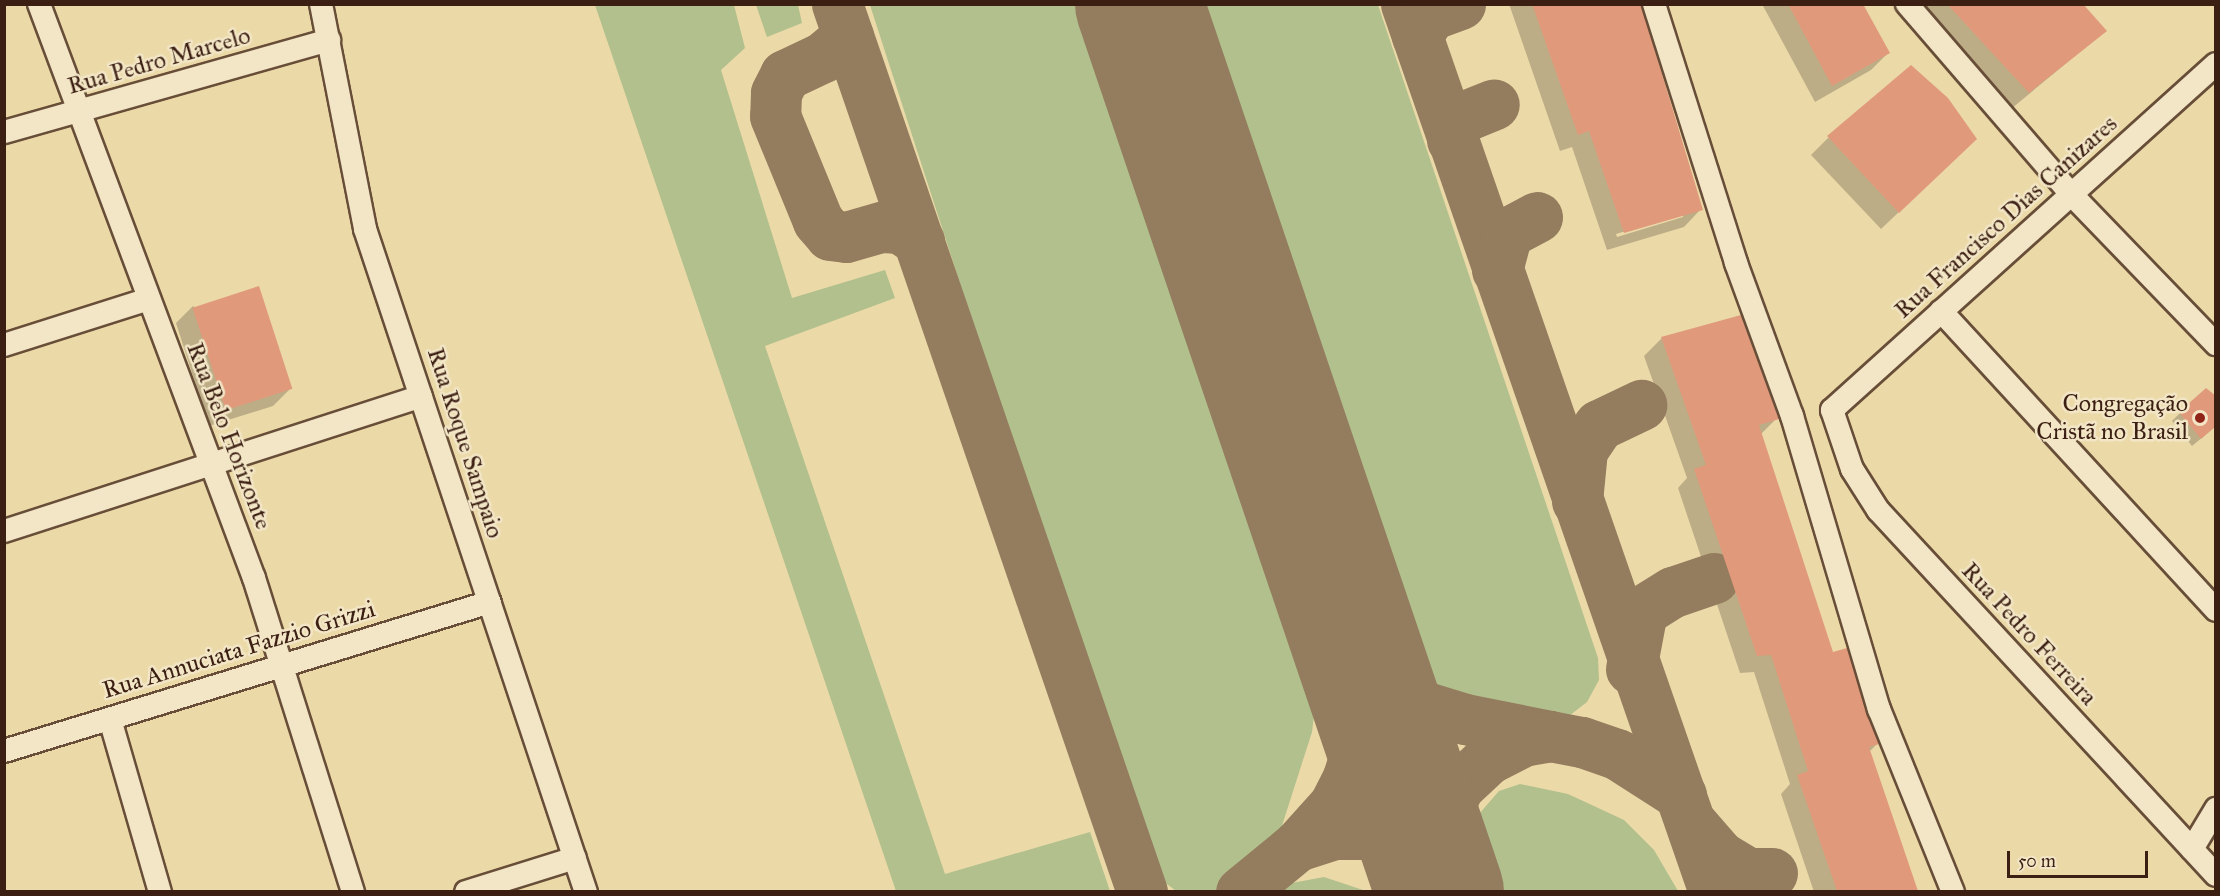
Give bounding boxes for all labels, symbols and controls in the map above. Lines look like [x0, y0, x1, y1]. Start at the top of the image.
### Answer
street label: Rua Pedro Marcelo [64, 21, 254, 101]
street label: Rua Francisco Dias Canizares [1889, 109, 2123, 325]
street label: Rua Belo Horizonte [180, 339, 278, 533]
street label: Rua Roque Sampaio [421, 344, 509, 542]
place label: Congregação Cristã no Brasil [2036, 390, 2188, 446]
marker: Congregação Cristã no Brasil [2193, 411, 2207, 425]
street label: Rua Pedro Ferreira [1955, 557, 2103, 711]
street label: Rua Annuciata Fazzio Grizzi [99, 595, 379, 705]
scale bar [2010, 839, 2151, 877]
text: 50 m [2018, 850, 2056, 872]

